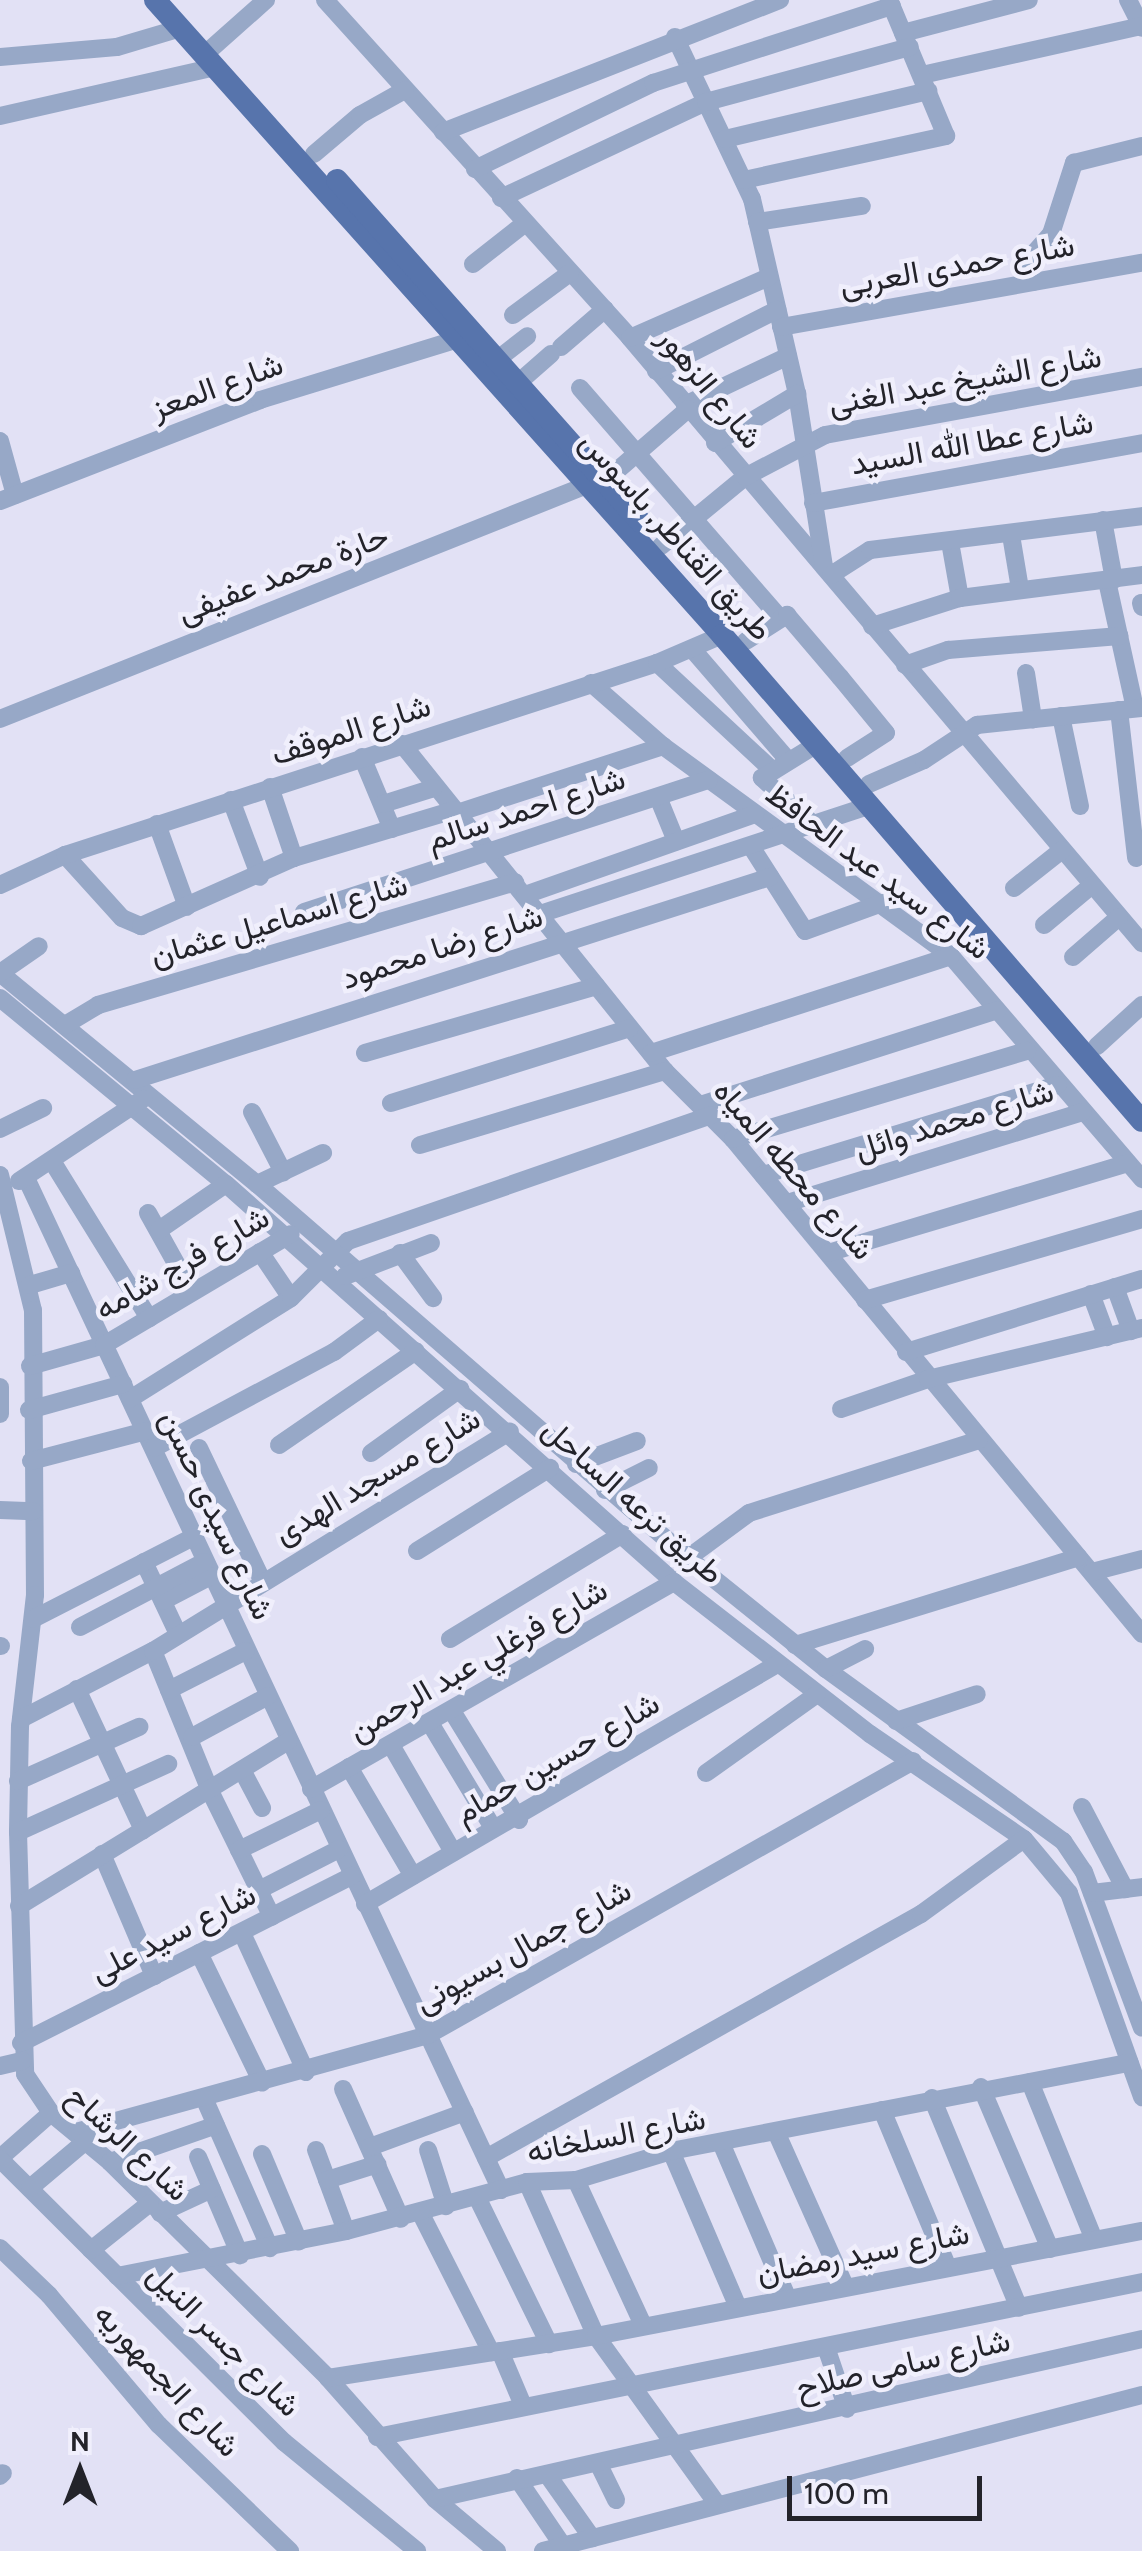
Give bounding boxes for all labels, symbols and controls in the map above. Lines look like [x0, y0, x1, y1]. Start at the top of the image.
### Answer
street label: شارع حمدى العربى [837, 225, 1077, 305]
street label: شارع الزهور [649, 319, 771, 457]
street label: شارع الشيخ عبد الغنى [826, 337, 1104, 423]
street label: شارع المعز [146, 344, 288, 428]
street label: شارع عطا الله السيد [848, 403, 1096, 483]
street label: طريق القناطر, باسوس [572, 423, 780, 649]
street label: حارة محمد عفيفى [172, 516, 394, 632]
street label: شارع الموقف [267, 686, 435, 774]
street label: شارع احمد سالم [422, 759, 630, 859]
street label: شارع سيد عبد الحافظ [758, 774, 998, 968]
street label: شارع اسماعيل عثمان [146, 865, 412, 975]
street label: شارع رضا محمود [337, 896, 547, 998]
street label: شارع محطه المياه [705, 1072, 883, 1268]
street label: شارع محمد وائل [850, 1072, 1058, 1168]
street label: شارع فرج شامه [88, 1198, 276, 1328]
street label: شارع مسجد الهدى [267, 1399, 487, 1553]
street label: شارع سيدى حسن [152, 1404, 282, 1626]
street label: طريق ترعه الساحل [535, 1410, 731, 1592]
street label: شارع فرغلي عبد الرحمن [342, 1570, 614, 1750]
street label: شارع حسين حمام [448, 1684, 666, 1832]
street label: شارع جمال بسيونى [408, 1871, 638, 2021]
street label: شارع سيد على [84, 1875, 262, 1991]
street label: شارع الرشاح [59, 2077, 197, 2209]
street label: شارع السلخانه [523, 2099, 709, 2171]
street label: شارع سيد رمضان [753, 2214, 973, 2292]
street label: شارع جسر النيل [139, 2255, 309, 2425]
street label: شارع الجمهوريه [86, 2295, 248, 2465]
street label: شارع سامى صلاح [792, 2321, 1014, 2407]
north arrow [30, 2421, 130, 2521]
text: N [70, 2424, 90, 2458]
scale bar [792, 2456, 987, 2518]
text: 100 m [804, 2475, 889, 2512]

